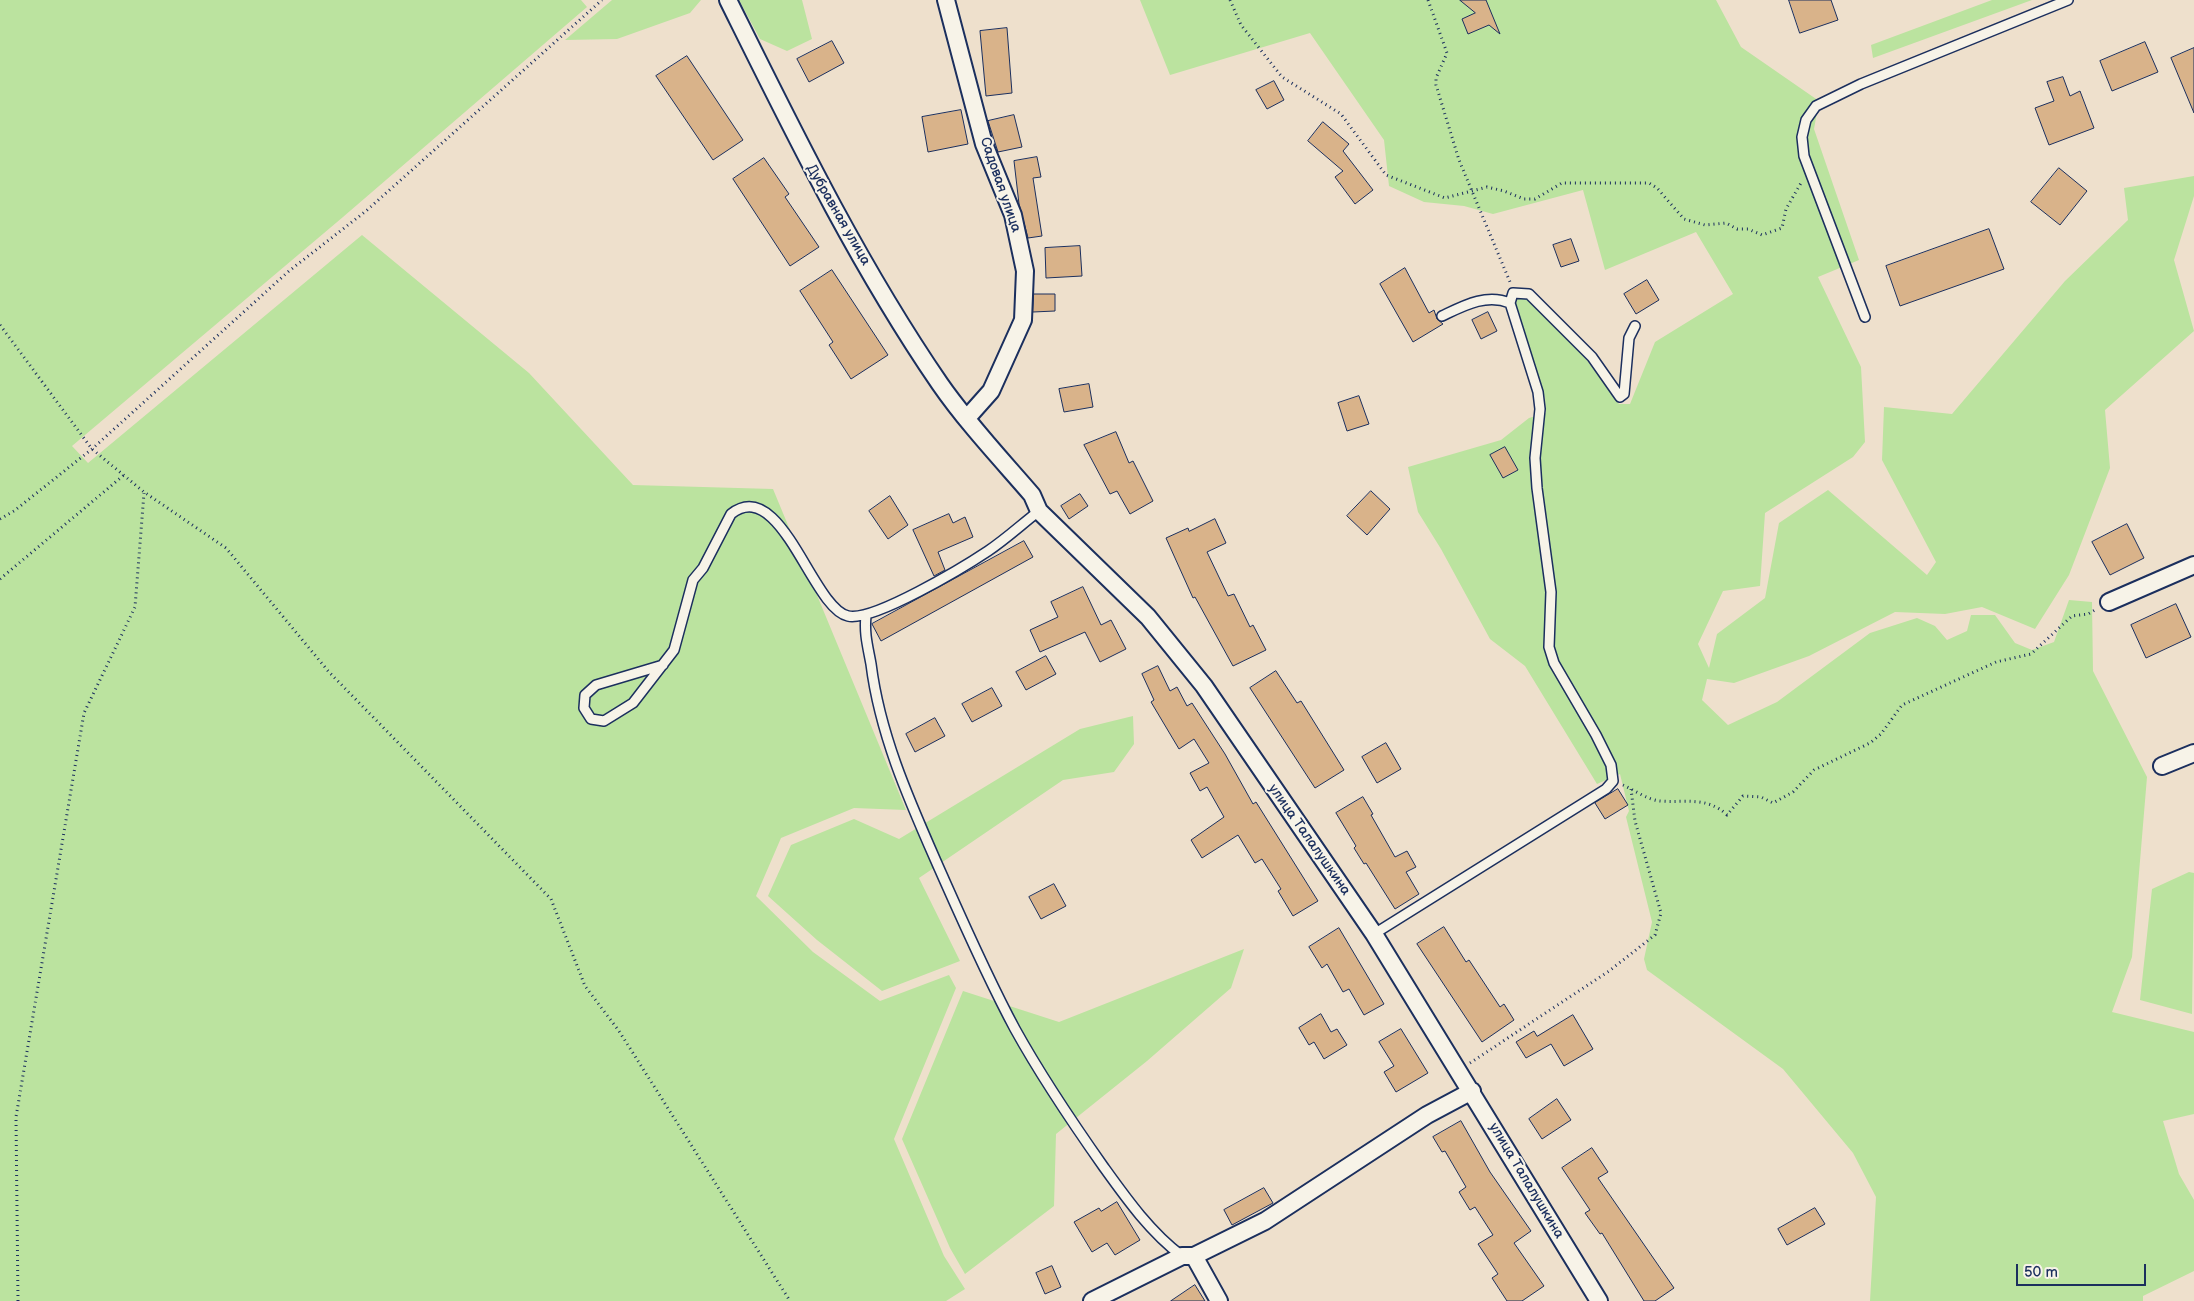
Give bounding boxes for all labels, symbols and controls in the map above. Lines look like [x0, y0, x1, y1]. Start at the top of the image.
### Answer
street label: Садовая улица [976, 135, 1024, 235]
street label: Дубравная улица [802, 161, 874, 269]
street label: улица Талалушкина [1264, 781, 1354, 899]
street label: улица Талалушкина [1485, 1120, 1567, 1242]
scale bar [2019, 1254, 2149, 1286]
text: 50 m [2024, 1263, 2058, 1282]

